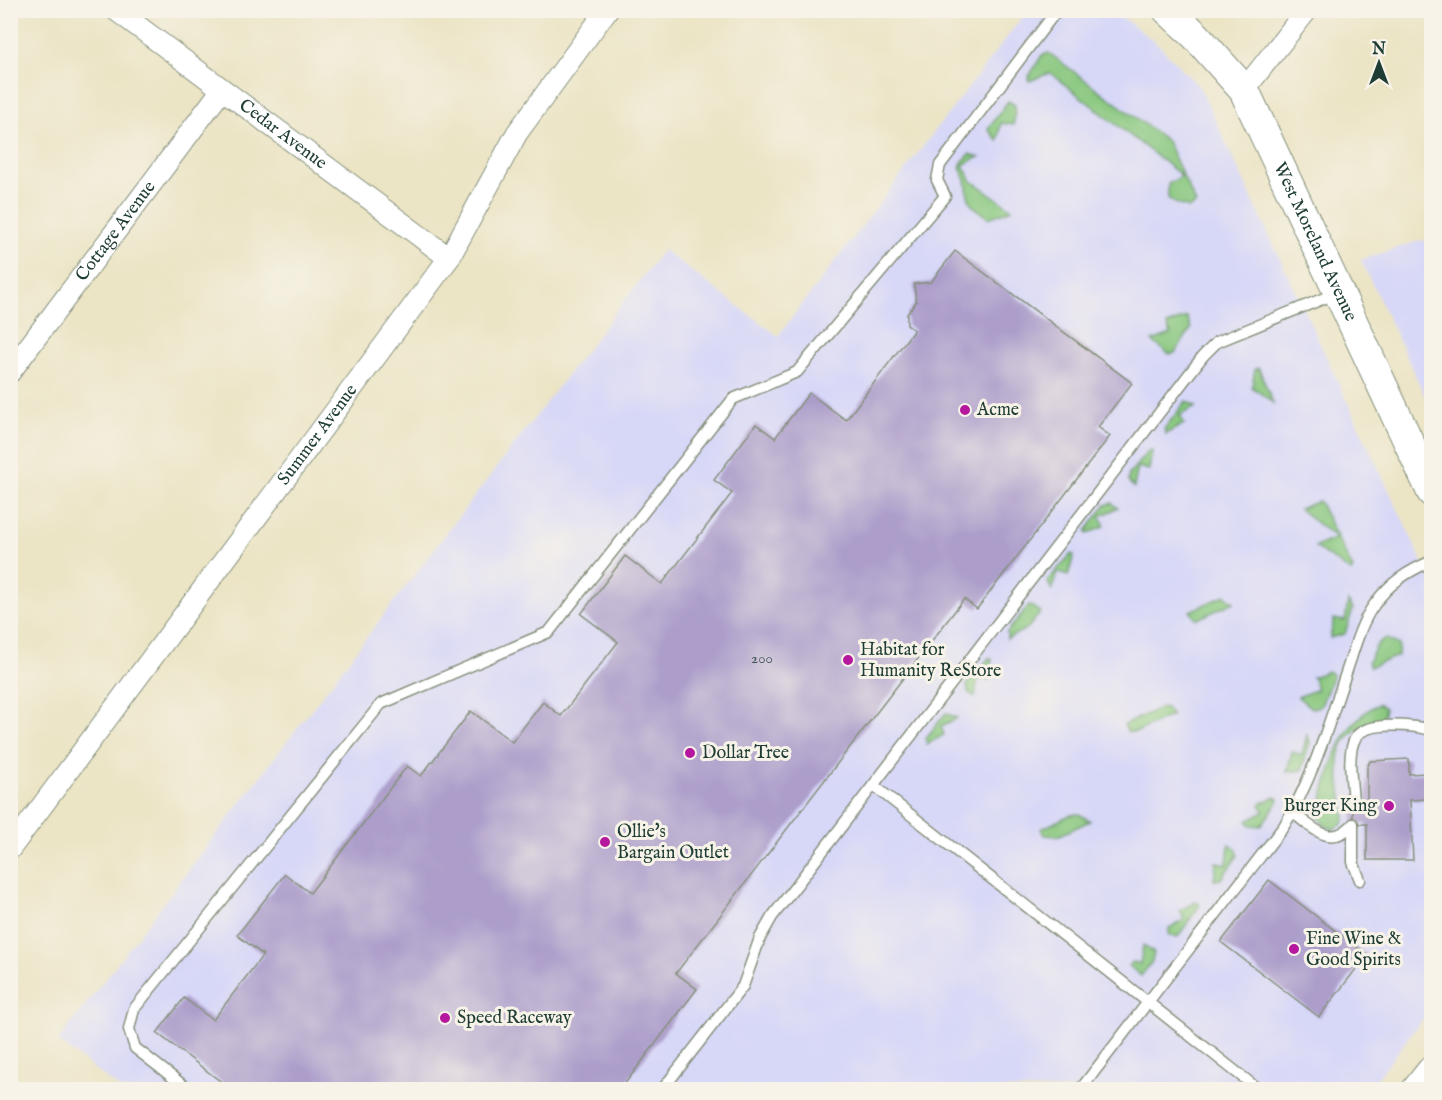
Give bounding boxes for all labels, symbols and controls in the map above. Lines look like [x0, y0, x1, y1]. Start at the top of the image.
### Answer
north arrow [1349, 33, 1409, 93]
text: N [1371, 40, 1386, 60]
street label: Cedar Avenue [234, 94, 331, 175]
street label: West Moreland Avenue [1268, 158, 1362, 325]
street label: Cottage Avenue [71, 176, 161, 286]
street label: Summer Avenue [273, 380, 363, 490]
place label: Acme [976, 399, 1019, 422]
marker: Acme [958, 403, 972, 417]
place label: Habitat for Humanity ReStore [860, 639, 1001, 683]
house number: 200 [751, 649, 773, 668]
marker: Habitat for Humanity ReStore [841, 653, 855, 667]
place label: Dollar Tree [702, 742, 789, 765]
marker: Dollar Tree [683, 746, 697, 760]
place label: Burger King [1283, 795, 1377, 818]
marker: Burger King [1382, 799, 1396, 813]
place label: Ollie's Bargain Outlet [617, 821, 729, 865]
marker: Ollie's Bargain Outlet [598, 835, 612, 849]
place label: Fine Wine & Good Spirits [1306, 928, 1401, 972]
marker: Fine Wine & Good Spirits [1287, 942, 1301, 956]
place label: Speed Raceway [457, 1007, 572, 1030]
marker: Speed Raceway [438, 1011, 452, 1025]

